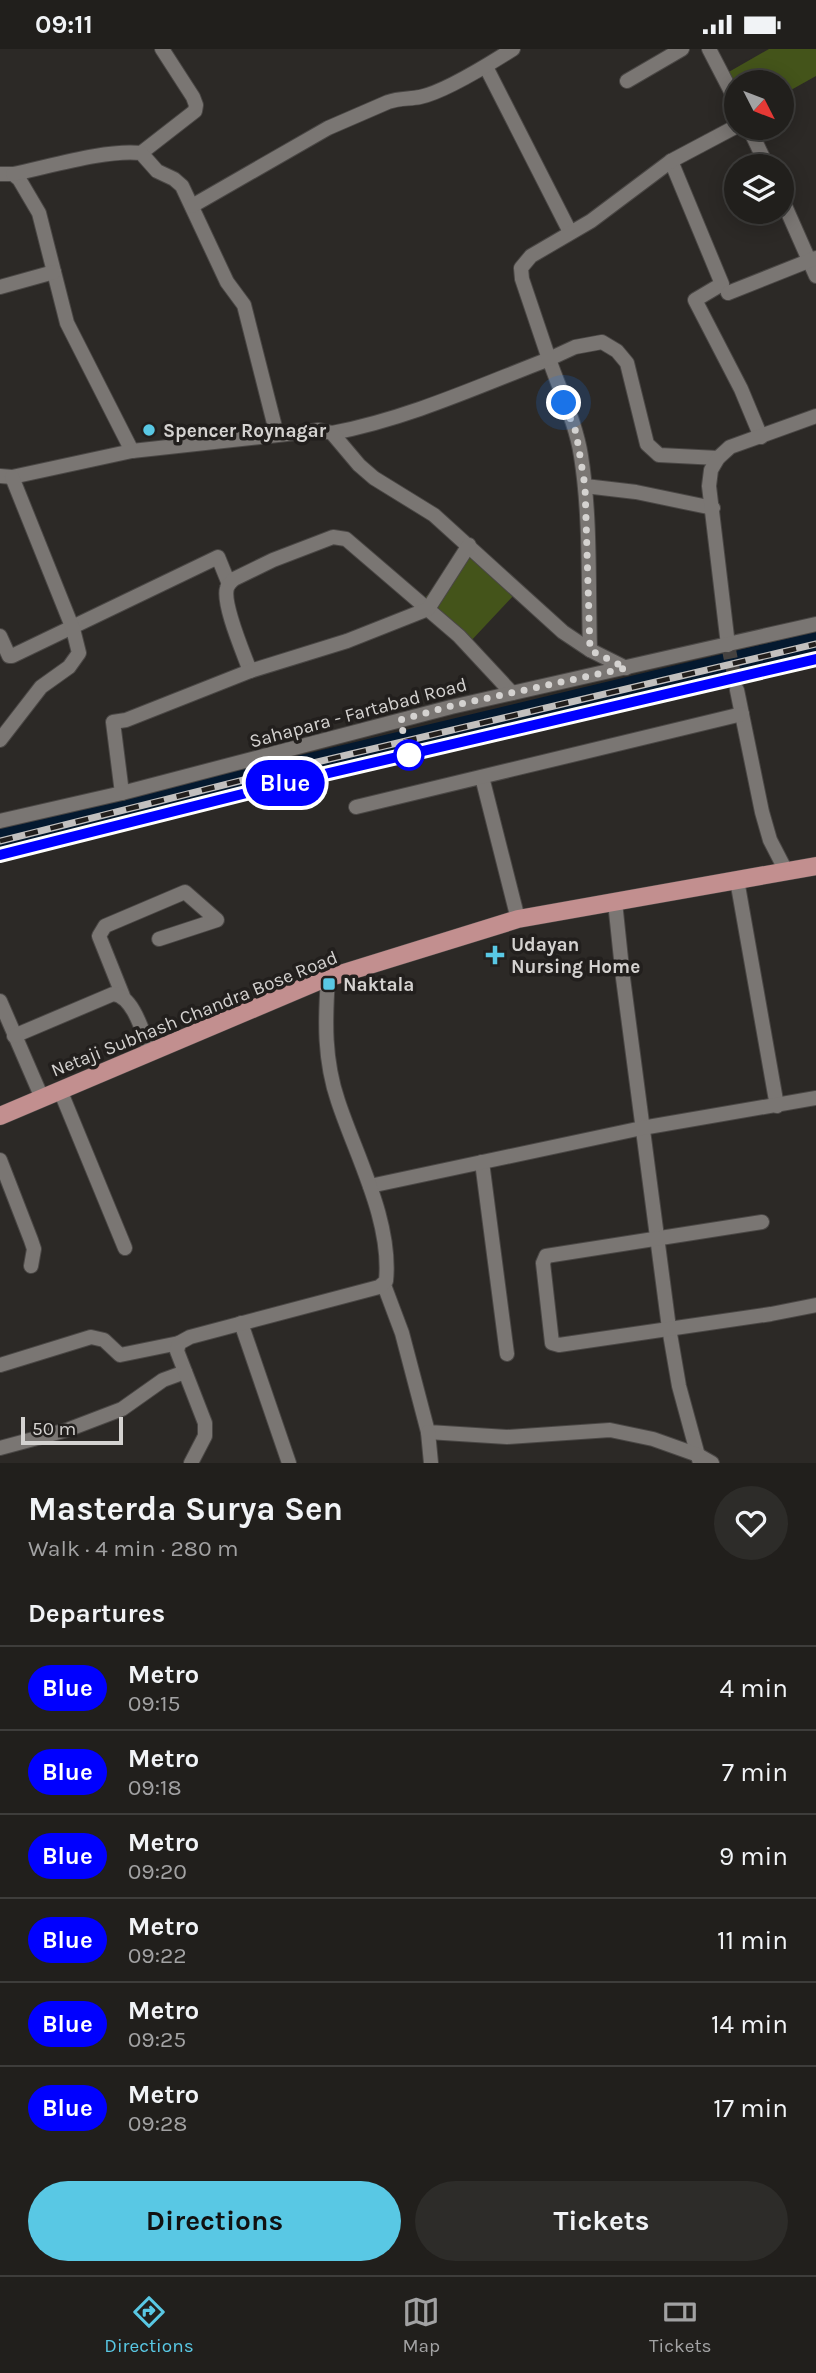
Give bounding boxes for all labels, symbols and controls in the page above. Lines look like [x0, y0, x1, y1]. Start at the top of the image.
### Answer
text: 09:11 [35, 9, 93, 40]
north arrow [724, 70, 794, 140]
map controls [724, 70, 794, 224]
button: layers [724, 154, 794, 224]
your location [546, 385, 581, 420]
place label: Spencer Roynagar [163, 420, 327, 442]
marker: Spencer Roynagar [141, 422, 157, 438]
street label: Sahapara - Fartabad Road [247, 673, 469, 753]
unlabelled marker [394, 740, 424, 770]
line badge: Blue [236, 760, 334, 806]
text: Blue [260, 769, 310, 797]
place label: Udayan Nursing Home [511, 934, 640, 978]
marker: Udayan Nursing Home [485, 945, 505, 965]
street label: Netaji Subhash Chandra Bose Road [48, 946, 341, 1082]
place label: Naktala [343, 974, 415, 996]
marker: Naktala [321, 976, 337, 992]
scale bar [21, 1414, 122, 1446]
text: 50 m [32, 1418, 76, 1440]
button: heart [714, 1486, 788, 1560]
text: Masterda Surya Sen [28, 1490, 343, 1528]
text: Walk · 4 min · 280 m [28, 1535, 239, 1562]
text: Departures [28, 1598, 165, 1629]
text: Metro [128, 1659, 199, 1690]
text: 4 min [720, 1673, 788, 1704]
text: Blue [42, 1674, 93, 1702]
text: 09:15 [128, 1690, 181, 1717]
text: Metro [128, 1743, 199, 1774]
text: 7 min [722, 1757, 788, 1788]
text: Blue [42, 1758, 93, 1786]
text: 09:18 [128, 1774, 182, 1801]
text: Metro [128, 1827, 199, 1858]
text: 9 min [719, 1841, 788, 1872]
text: Blue [42, 1842, 93, 1870]
text: 09:20 [128, 1858, 187, 1885]
text: Metro [128, 1911, 199, 1942]
text: 11 min [717, 1925, 788, 1956]
text: Blue [42, 1926, 93, 1954]
text: 09:22 [128, 1942, 187, 1969]
text: Metro [128, 1995, 199, 2026]
text: 14 min [711, 2009, 788, 2040]
text: Blue [42, 2010, 93, 2038]
text: 09:25 [128, 2026, 186, 2053]
text: Metro [128, 2079, 199, 2110]
text: 17 min [713, 2093, 788, 2124]
text: Blue [42, 2094, 93, 2122]
text: 09:28 [128, 2110, 187, 2137]
button: Directions [28, 2181, 401, 2261]
button: Tickets [415, 2181, 788, 2261]
tab: Directions [104, 2293, 194, 2357]
tab: Map [402, 2293, 440, 2357]
tab: Tickets [649, 2293, 712, 2357]

